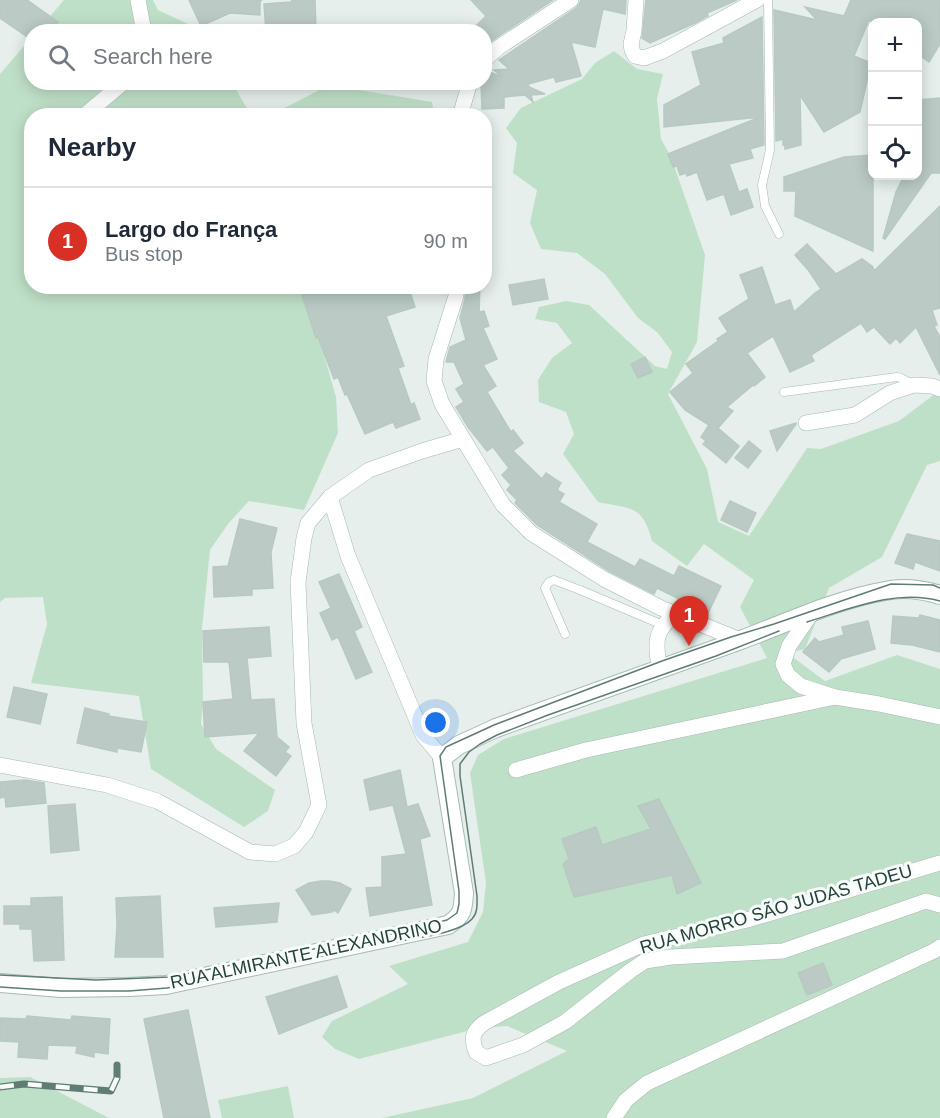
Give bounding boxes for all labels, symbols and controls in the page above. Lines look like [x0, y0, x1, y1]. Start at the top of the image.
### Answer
map controls [868, 18, 922, 180]
button: + [868, 18, 922, 72]
search box [24, 24, 492, 90]
icon: search [45, 41, 78, 74]
text: Search here [93, 44, 213, 69]
button: − [868, 72, 922, 126]
button: locate [868, 126, 922, 180]
text: Nearby [48, 132, 136, 162]
text: Largo do França [105, 217, 277, 242]
text: 1 [62, 230, 73, 252]
text: 90 m [424, 230, 468, 252]
text: Bus stop [105, 243, 183, 265]
pin: 1 [670, 596, 708, 646]
your location [421, 708, 450, 737]
street label: RUA MORRO SÃO JUDAS TADEU [637, 860, 914, 958]
street label: RUA ALMIRANTE ALEXANDRINO [168, 915, 444, 993]

